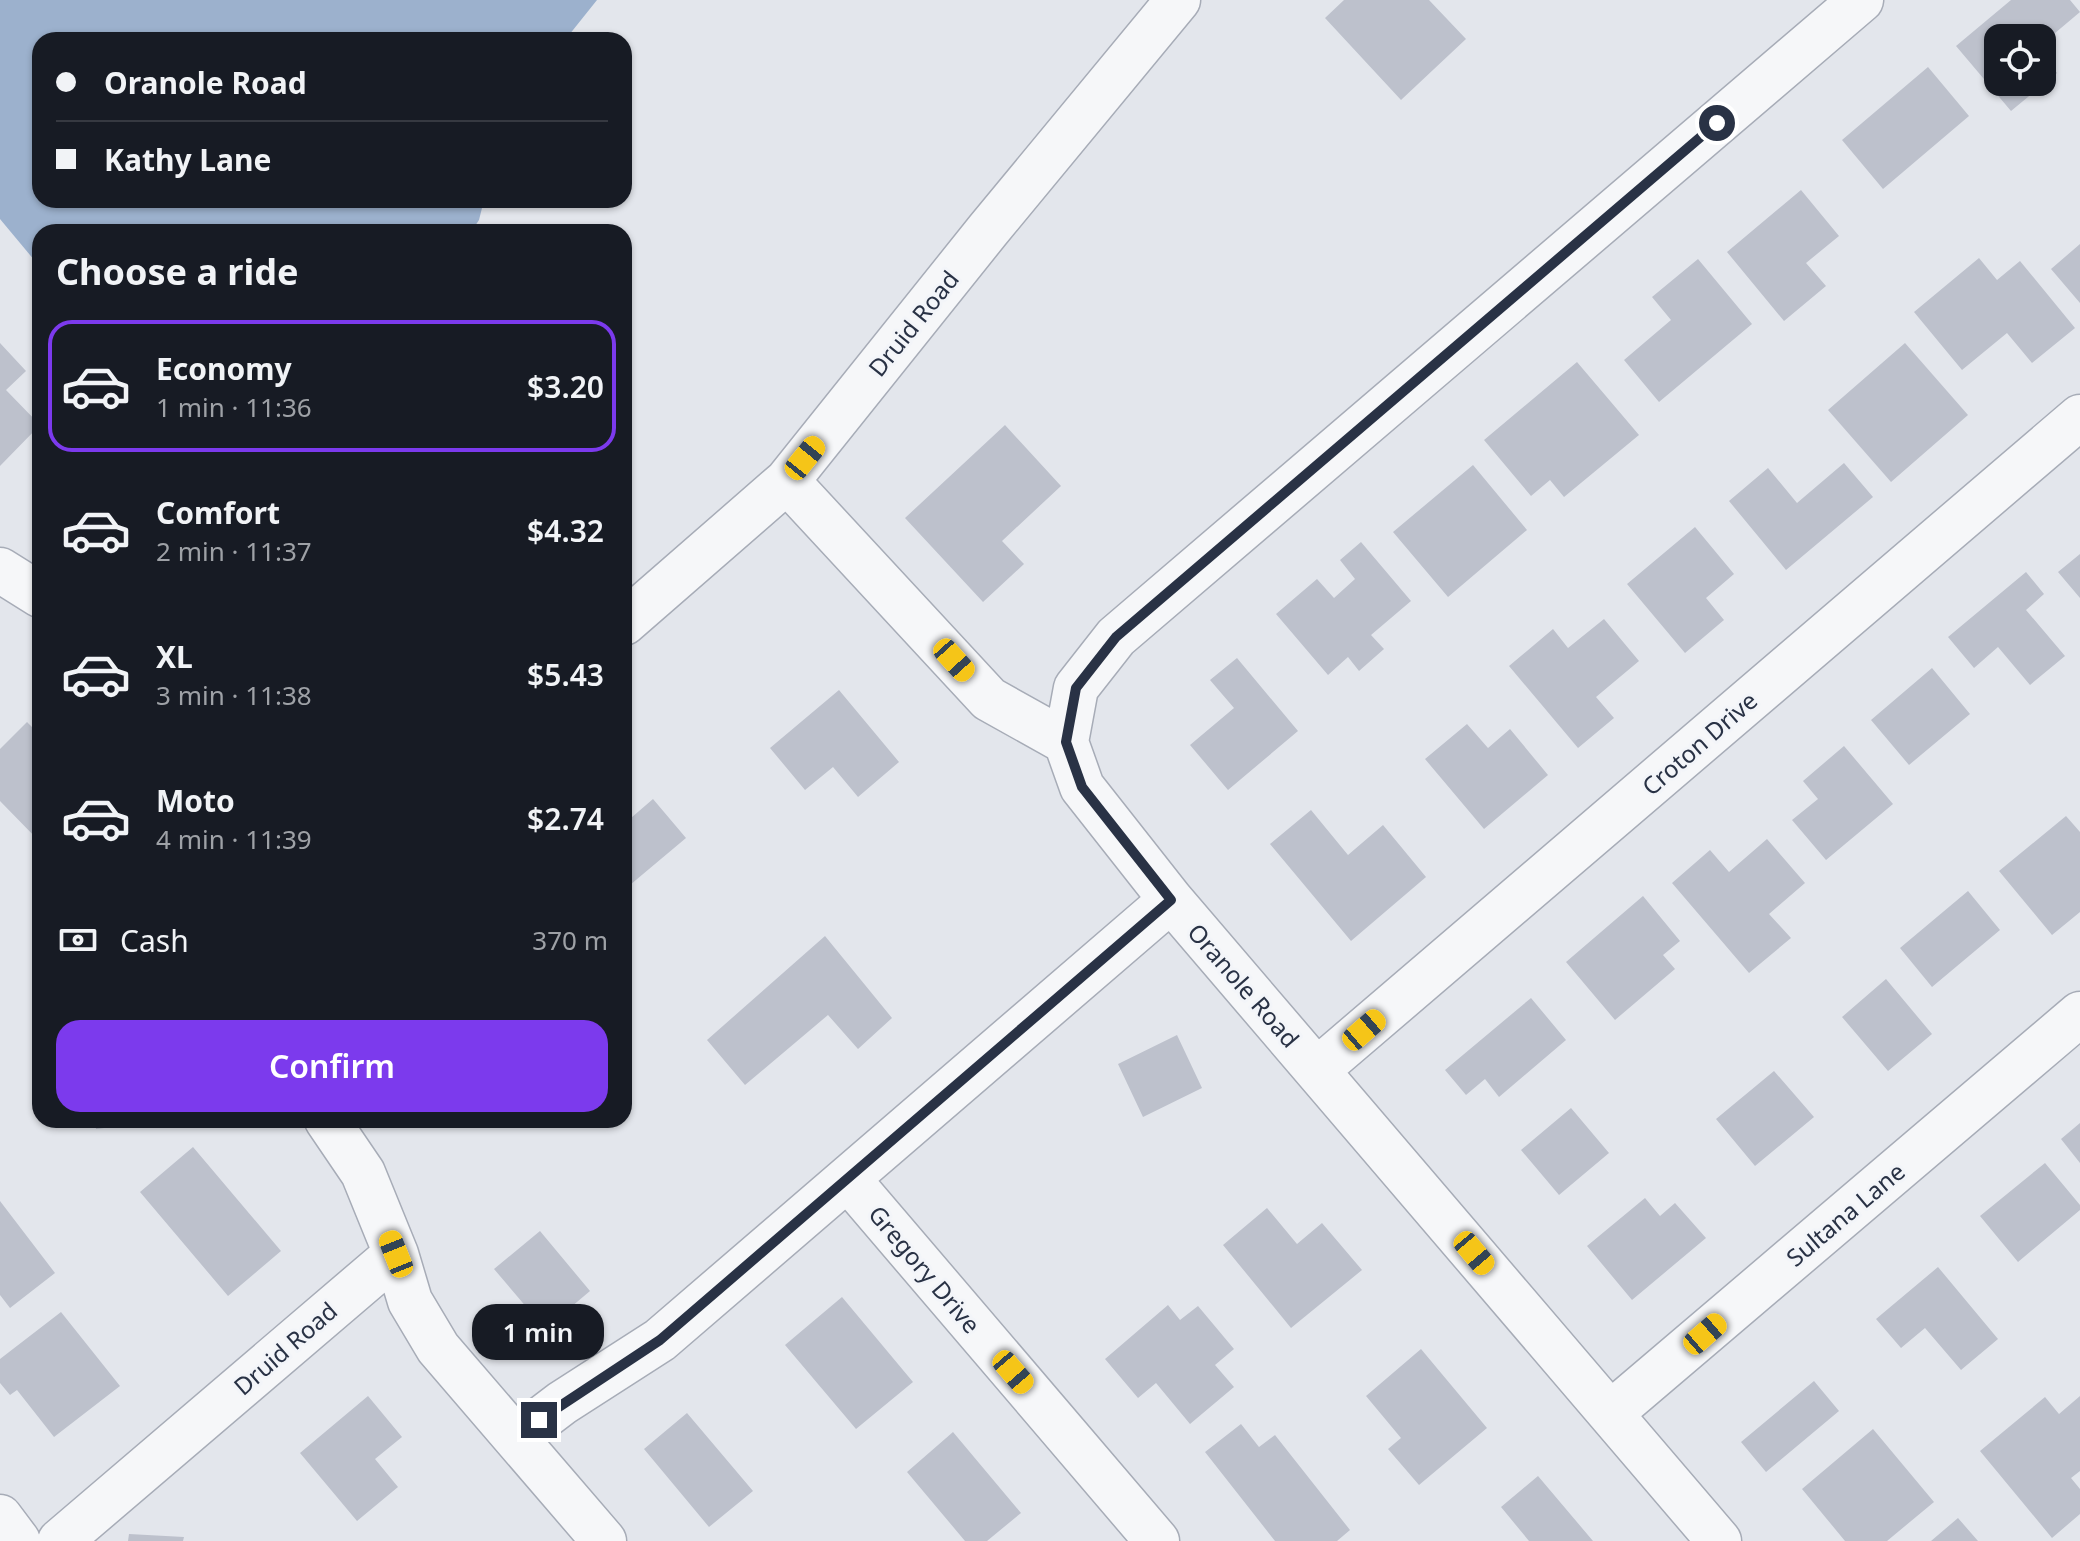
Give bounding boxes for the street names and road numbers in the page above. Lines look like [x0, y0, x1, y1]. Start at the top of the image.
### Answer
street label: Druid Road [860, 263, 966, 383]
street label: Croton Drive [1634, 684, 1764, 802]
street label: Oranole Road [1181, 916, 1307, 1054]
street label: Sultana Lane [1779, 1155, 1911, 1273]
street label: Gregory Drive [862, 1198, 988, 1340]
street label: Druid Road [226, 1294, 344, 1402]

